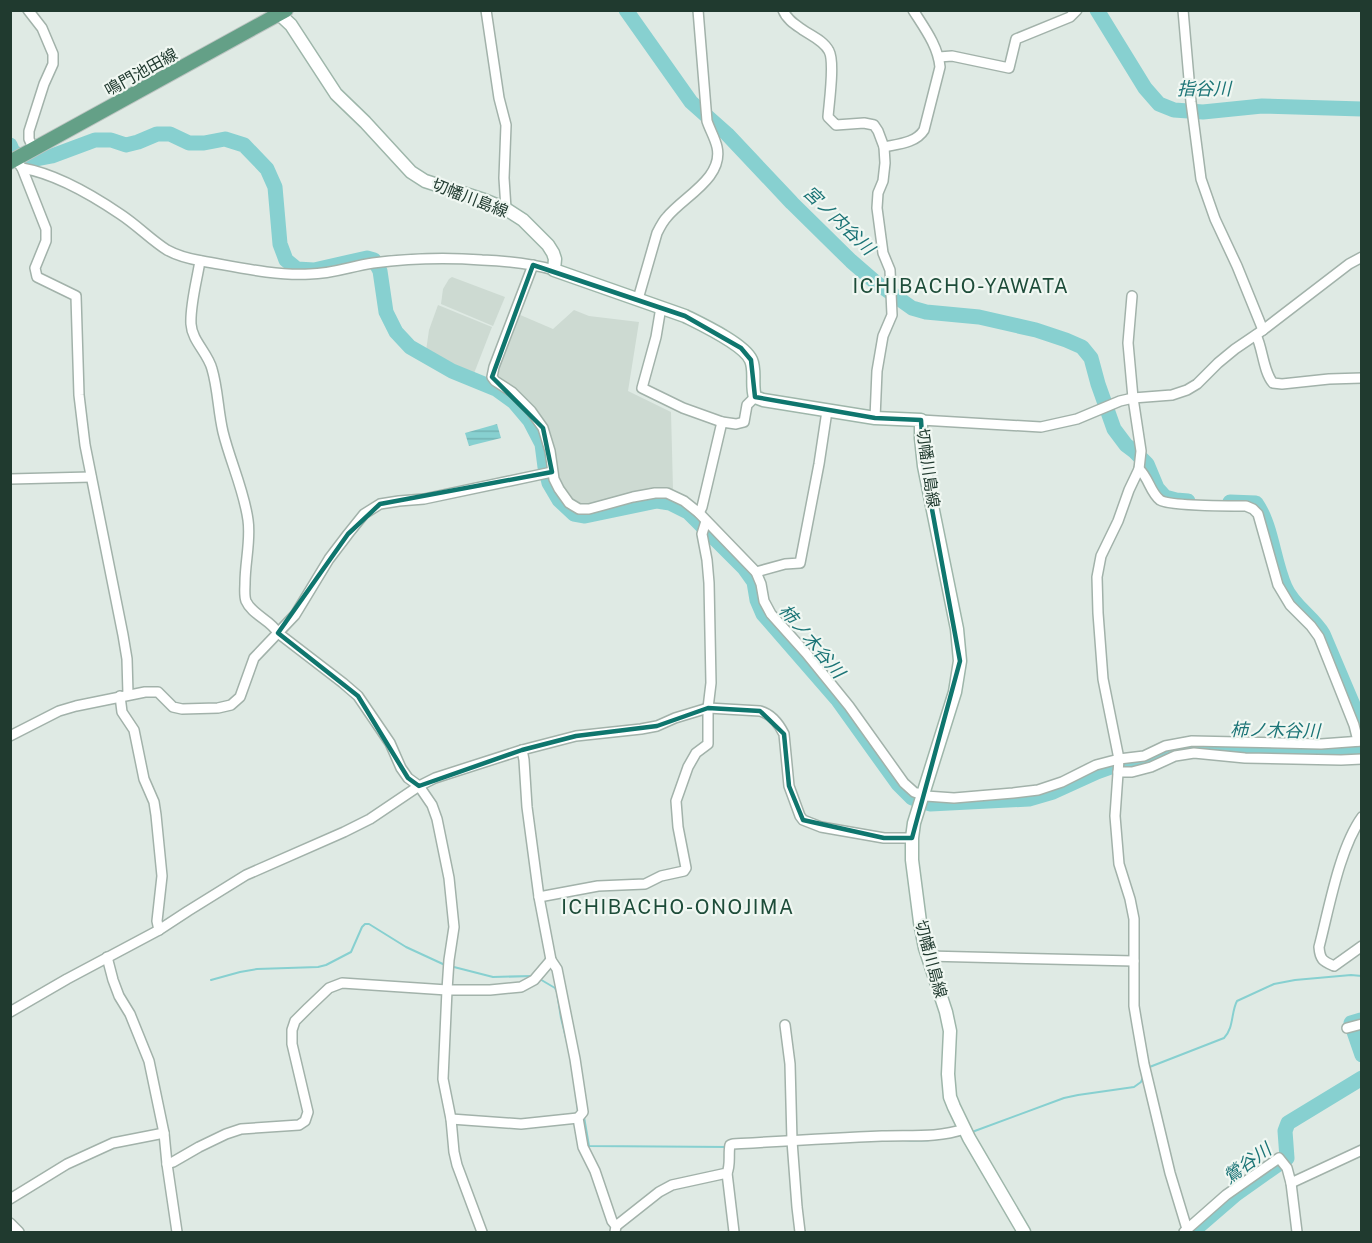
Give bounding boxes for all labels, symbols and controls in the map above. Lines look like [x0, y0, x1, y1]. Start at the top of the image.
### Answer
street label: 鳴門池田線 [101, 44, 181, 100]
water label: 指谷川 [1177, 78, 1233, 99]
street label: 切幡川島線 [429, 175, 511, 221]
water label: 宮ノ内谷川 [799, 181, 880, 260]
district label: ICHIBACHO-YAWATA [852, 274, 1070, 298]
street label: 切幡川島線 [913, 427, 943, 509]
water label: 柿ノ木谷川 [775, 600, 850, 684]
water label: 柿ノ木谷川 [1230, 719, 1322, 741]
district label: ICHIBACHO-ONOJIMA [561, 895, 795, 919]
street label: 切幡川島線 [911, 918, 951, 1000]
water label: 鶯谷川 [1219, 1137, 1277, 1187]

